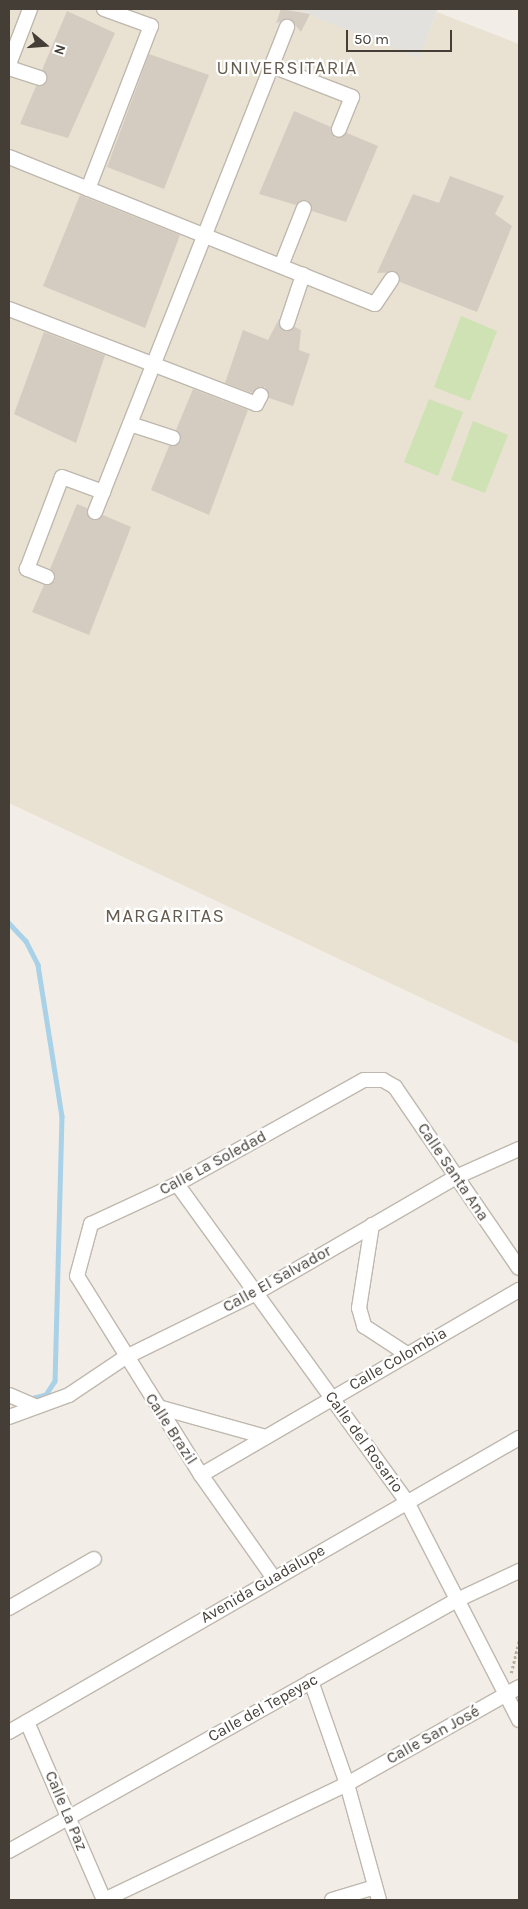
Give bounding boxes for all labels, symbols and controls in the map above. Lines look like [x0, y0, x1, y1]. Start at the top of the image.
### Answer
north arrow [20, 20, 70, 70]
scale bar [348, 20, 454, 52]
text: 50 m [354, 30, 389, 48]
text: N [50, 42, 69, 57]
district label: UNIVERSITARIA [215, 58, 359, 80]
district label: MARGARITAS [104, 906, 226, 928]
street label: Calle Santa Ana [413, 1119, 493, 1225]
street label: Calle La Soledad [156, 1127, 270, 1199]
street label: Calle El Salvador [220, 1241, 334, 1317]
street label: Calle Colombia [346, 1323, 450, 1395]
street label: Calle del Rosario [321, 1388, 407, 1496]
street label: Calle Brazil [141, 1390, 201, 1468]
street label: Avenida Guadalupe [197, 1541, 329, 1627]
street label: Calle del Tepeyac [205, 1670, 321, 1746]
street label: Calle San José [383, 1702, 483, 1768]
street label: Calle La Paz [41, 1768, 91, 1854]

